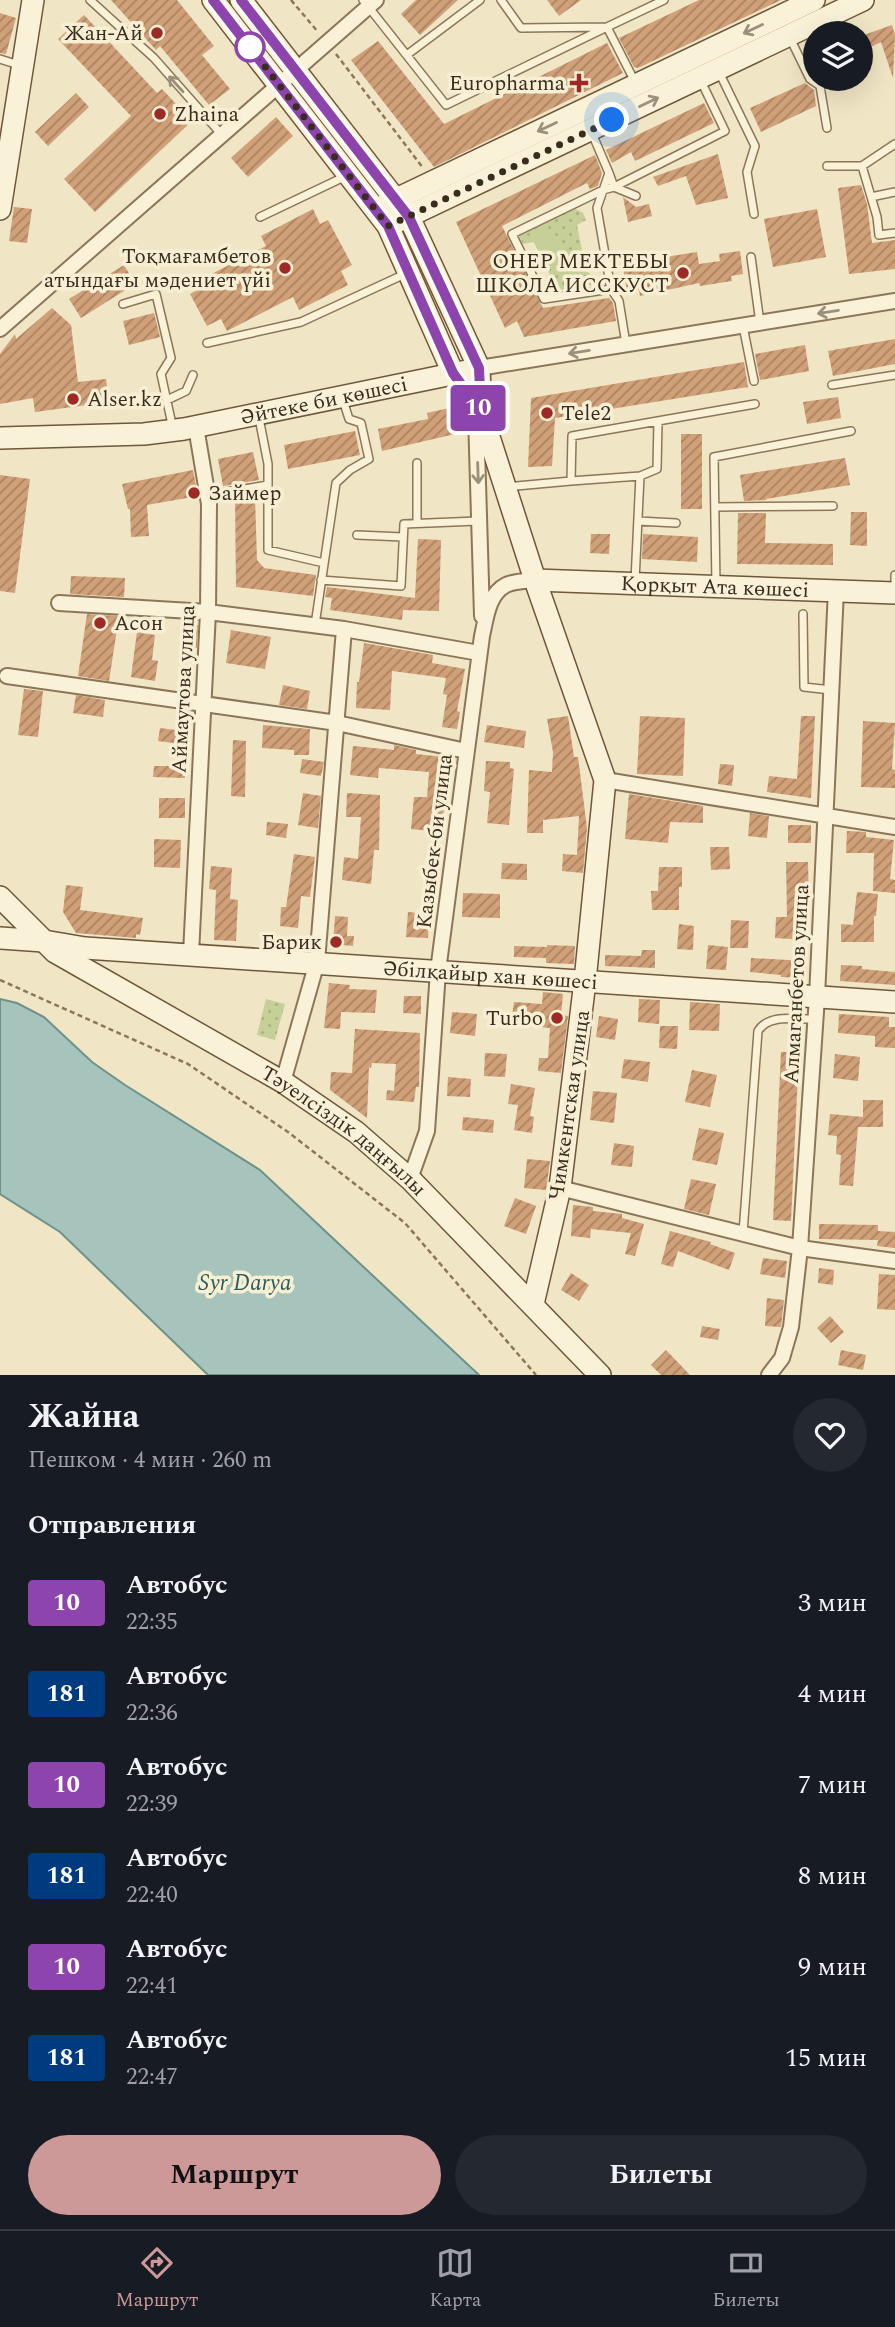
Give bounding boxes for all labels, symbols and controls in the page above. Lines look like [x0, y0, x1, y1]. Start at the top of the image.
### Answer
place label: Жан-Ай [64, 18, 143, 50]
map controls [803, 21, 873, 91]
button: layers [803, 21, 873, 91]
one-way arrow [742, 24, 763, 37]
marker: Жан-Ай [149, 25, 165, 41]
unlabelled marker [235, 32, 265, 62]
place label: Europharma [449, 68, 566, 100]
marker: Europharma [571, 75, 587, 91]
one-way arrow [168, 76, 185, 93]
one-way arrow [638, 95, 659, 109]
place label: Zhaina [174, 99, 240, 131]
your location [594, 102, 629, 137]
marker: Zhaina [152, 106, 168, 122]
one-way arrow [537, 121, 558, 135]
place label: Тоқмағамбетов атындағы мәдениет үйі [44, 241, 271, 297]
place label: ОНЕР МЕКТЕБЫ ШКОЛА ИССКУСТ [475, 246, 669, 302]
marker: Тоқмағамбетов атындағы мәдениет үйі [277, 260, 293, 276]
marker: ОНЕР МЕКТЕБЫ ШКОЛА ИССКУСТ [675, 265, 691, 281]
one-way arrow [817, 306, 840, 319]
one-way arrow [568, 346, 591, 359]
street label: Әйтеке би көшесі [237, 369, 410, 434]
place label: Alser.kz [87, 384, 162, 416]
line badge: 10 [447, 385, 510, 431]
text: 10 [465, 390, 491, 426]
marker: Alser.kz [65, 391, 81, 407]
place label: Tele2 [561, 398, 611, 430]
marker: Tele2 [539, 405, 555, 421]
one-way arrow [471, 461, 485, 484]
place label: Займер [208, 478, 281, 510]
marker: Займер [186, 485, 202, 501]
street label: Қорқыт Ата көшесі [620, 568, 810, 607]
street label: Аймаутова улица [164, 603, 204, 774]
place label: Асон [114, 608, 163, 640]
marker: Асон [92, 615, 108, 631]
street label: Казыбек-би улица [408, 751, 462, 930]
street label: Алмаганбетов улица [776, 883, 818, 1085]
place label: Барик [261, 927, 322, 959]
marker: Барик [328, 934, 344, 950]
street label: Әбілқайыр хан көшесі [382, 953, 599, 999]
place label: Turbo [486, 1003, 543, 1035]
street label: Чимкентская улица [541, 1007, 599, 1202]
marker: Turbo [549, 1010, 565, 1026]
street label: Тәуелсіздік даңғылы [255, 1058, 434, 1204]
water label: Syr Darya [198, 1266, 292, 1301]
text: Жайна [28, 1392, 139, 1442]
button: heart [793, 1398, 867, 1472]
text: Пешком · 4 мин · 260 m [28, 1443, 272, 1478]
text: Отправления [28, 1505, 196, 1545]
text: Автобус [126, 1565, 228, 1605]
text: 3 мин [798, 1583, 867, 1623]
text: 10 [53, 1585, 80, 1621]
text: 22:35 [126, 1605, 178, 1640]
text: Автобус [126, 1656, 228, 1696]
text: 4 мин [798, 1674, 867, 1714]
text: 181 [46, 1676, 87, 1712]
text: 22:36 [126, 1696, 178, 1731]
text: Автобус [126, 1747, 228, 1787]
text: 7 мин [798, 1765, 867, 1805]
text: 10 [53, 1767, 80, 1803]
text: 22:39 [126, 1787, 178, 1822]
text: Автобус [126, 1838, 228, 1878]
text: 8 мин [798, 1856, 867, 1896]
text: 181 [46, 1858, 87, 1894]
text: 22:40 [126, 1878, 178, 1913]
text: Автобус [126, 1929, 228, 1969]
text: 9 мин [798, 1947, 867, 1987]
text: 10 [53, 1949, 80, 1985]
text: 22:41 [126, 1969, 178, 2004]
text: Автобус [126, 2020, 228, 2060]
text: 15 мин [785, 2038, 867, 2078]
text: 181 [46, 2040, 87, 2076]
text: 22:47 [126, 2060, 178, 2095]
button: Маршрут [28, 2135, 441, 2215]
button: Билеты [455, 2135, 867, 2215]
tab: Маршрут [116, 2244, 198, 2315]
tab: Карта [429, 2244, 481, 2315]
tab: Билеты [713, 2244, 779, 2315]

